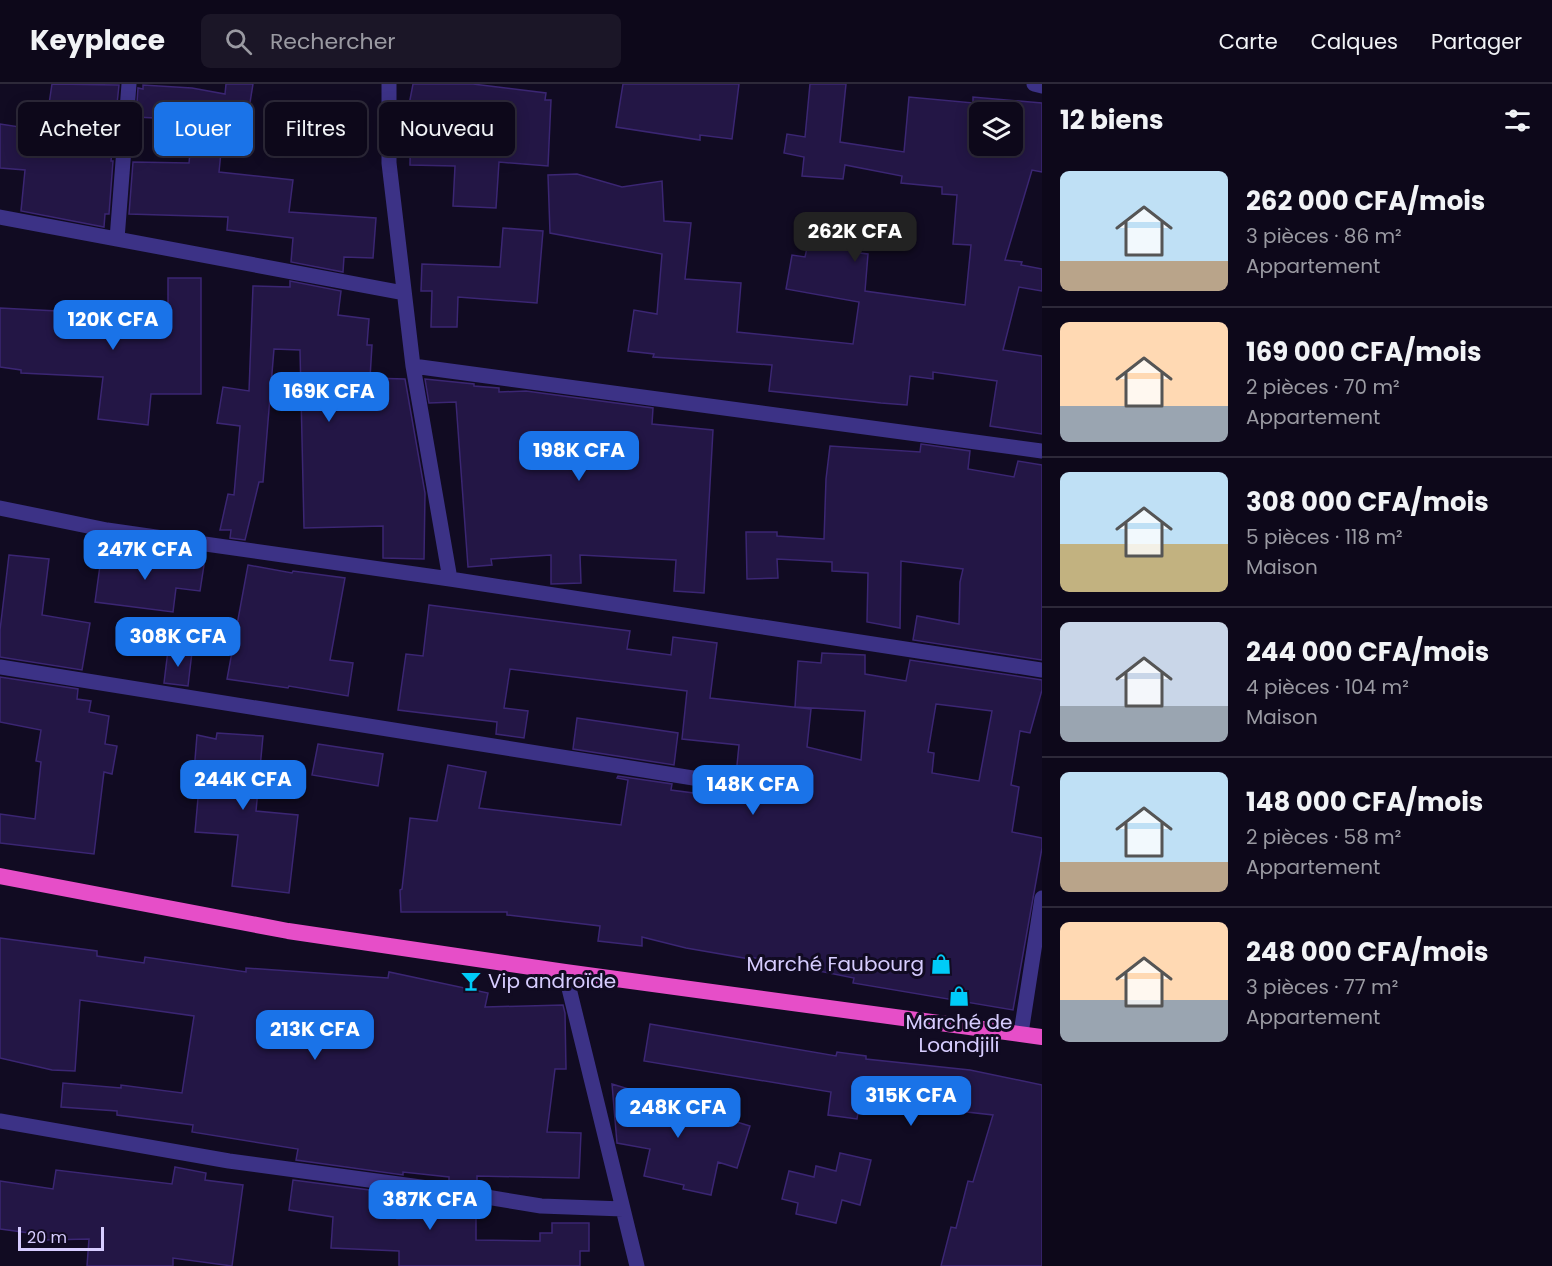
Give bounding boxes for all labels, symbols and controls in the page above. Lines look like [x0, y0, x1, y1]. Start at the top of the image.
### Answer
search box [201, 14, 621, 68]
text: Keyplace [30, 21, 165, 60]
icon: search [222, 25, 255, 58]
text: Rechercher [270, 26, 396, 57]
text: Carte [1219, 27, 1278, 56]
text: Calques [1311, 27, 1398, 56]
text: Partager [1431, 27, 1522, 56]
chip: Acheter [18, 102, 142, 156]
chip: Louer [154, 102, 253, 156]
chip: Filtres [265, 102, 367, 156]
chip: Nouveau [379, 102, 515, 156]
map controls [969, 102, 1023, 156]
button: layers [969, 102, 1023, 156]
text: 12 biens [1060, 102, 1164, 138]
icon: filters [1501, 104, 1534, 137]
text: 262 000 CFA/mois [1246, 183, 1485, 219]
icon: home [1108, 195, 1180, 267]
pin: 262K CFA [793, 212, 917, 263]
text: 262K CFA [808, 217, 902, 245]
text: 3 pièces · 86 m² [1246, 222, 1402, 250]
text: Appartement [1246, 252, 1380, 280]
pin: 120K CFA [51, 300, 175, 351]
text: 120K CFA [67, 305, 159, 333]
text: 169 000 CFA/mois [1246, 334, 1481, 370]
icon: home [1108, 346, 1180, 418]
pin: 169K CFA [267, 372, 391, 423]
text: 2 pièces · 70 m² [1246, 373, 1400, 401]
text: 169K CFA [283, 377, 375, 405]
text: Appartement [1246, 403, 1380, 431]
pin: 198K CFA [517, 431, 641, 482]
text: 198K CFA [533, 436, 625, 464]
text: 308 000 CFA/mois [1246, 484, 1489, 520]
icon: home [1108, 496, 1180, 568]
text: 5 pièces · 118 m² [1246, 523, 1403, 551]
pin: 247K CFA [83, 530, 207, 581]
text: 247K CFA [98, 535, 192, 563]
text: Maison [1246, 553, 1318, 581]
pin: 308K CFA [116, 617, 240, 668]
text: 308K CFA [129, 622, 227, 650]
text: 244 000 CFA/mois [1246, 634, 1489, 670]
icon: home [1108, 646, 1180, 718]
text: 4 pièces · 104 m² [1246, 673, 1409, 701]
text: Maison [1246, 703, 1318, 731]
pin: 244K CFA [181, 760, 305, 811]
text: 244K CFA [194, 765, 292, 793]
pin: 148K CFA [691, 765, 815, 816]
text: 148K CFA [706, 770, 800, 798]
text: 148 000 CFA/mois [1246, 784, 1483, 820]
icon: home [1108, 796, 1180, 868]
text: 2 pièces · 58 m² [1246, 823, 1401, 851]
text: Appartement [1246, 853, 1380, 881]
text: 248 000 CFA/mois [1246, 934, 1488, 970]
icon: home [1108, 946, 1180, 1018]
place label: Marché Faubourg [747, 950, 924, 978]
shop icon: Marché Faubourg [929, 952, 953, 976]
place label: Vip androïde [488, 967, 616, 995]
bar icon: Vip androïde [459, 969, 483, 993]
text: 3 pièces · 77 m² [1246, 973, 1398, 1001]
shop icon: Marché de Loandjili [947, 984, 971, 1008]
text: Appartement [1246, 1003, 1380, 1031]
place label: Marché de Loandjili [906, 1008, 1012, 1059]
pin: 213K CFA [253, 1010, 377, 1061]
text: 213K CFA [270, 1015, 360, 1043]
pin: 315K CFA [849, 1076, 973, 1127]
text: 315K CFA [865, 1081, 957, 1109]
pin: 248K CFA [616, 1088, 740, 1139]
text: 248K CFA [629, 1093, 727, 1121]
pin: 387K CFA [368, 1180, 492, 1231]
text: 387K CFA [383, 1185, 477, 1213]
scale bar [18, 1224, 104, 1252]
text: 20 m [27, 1226, 67, 1249]

